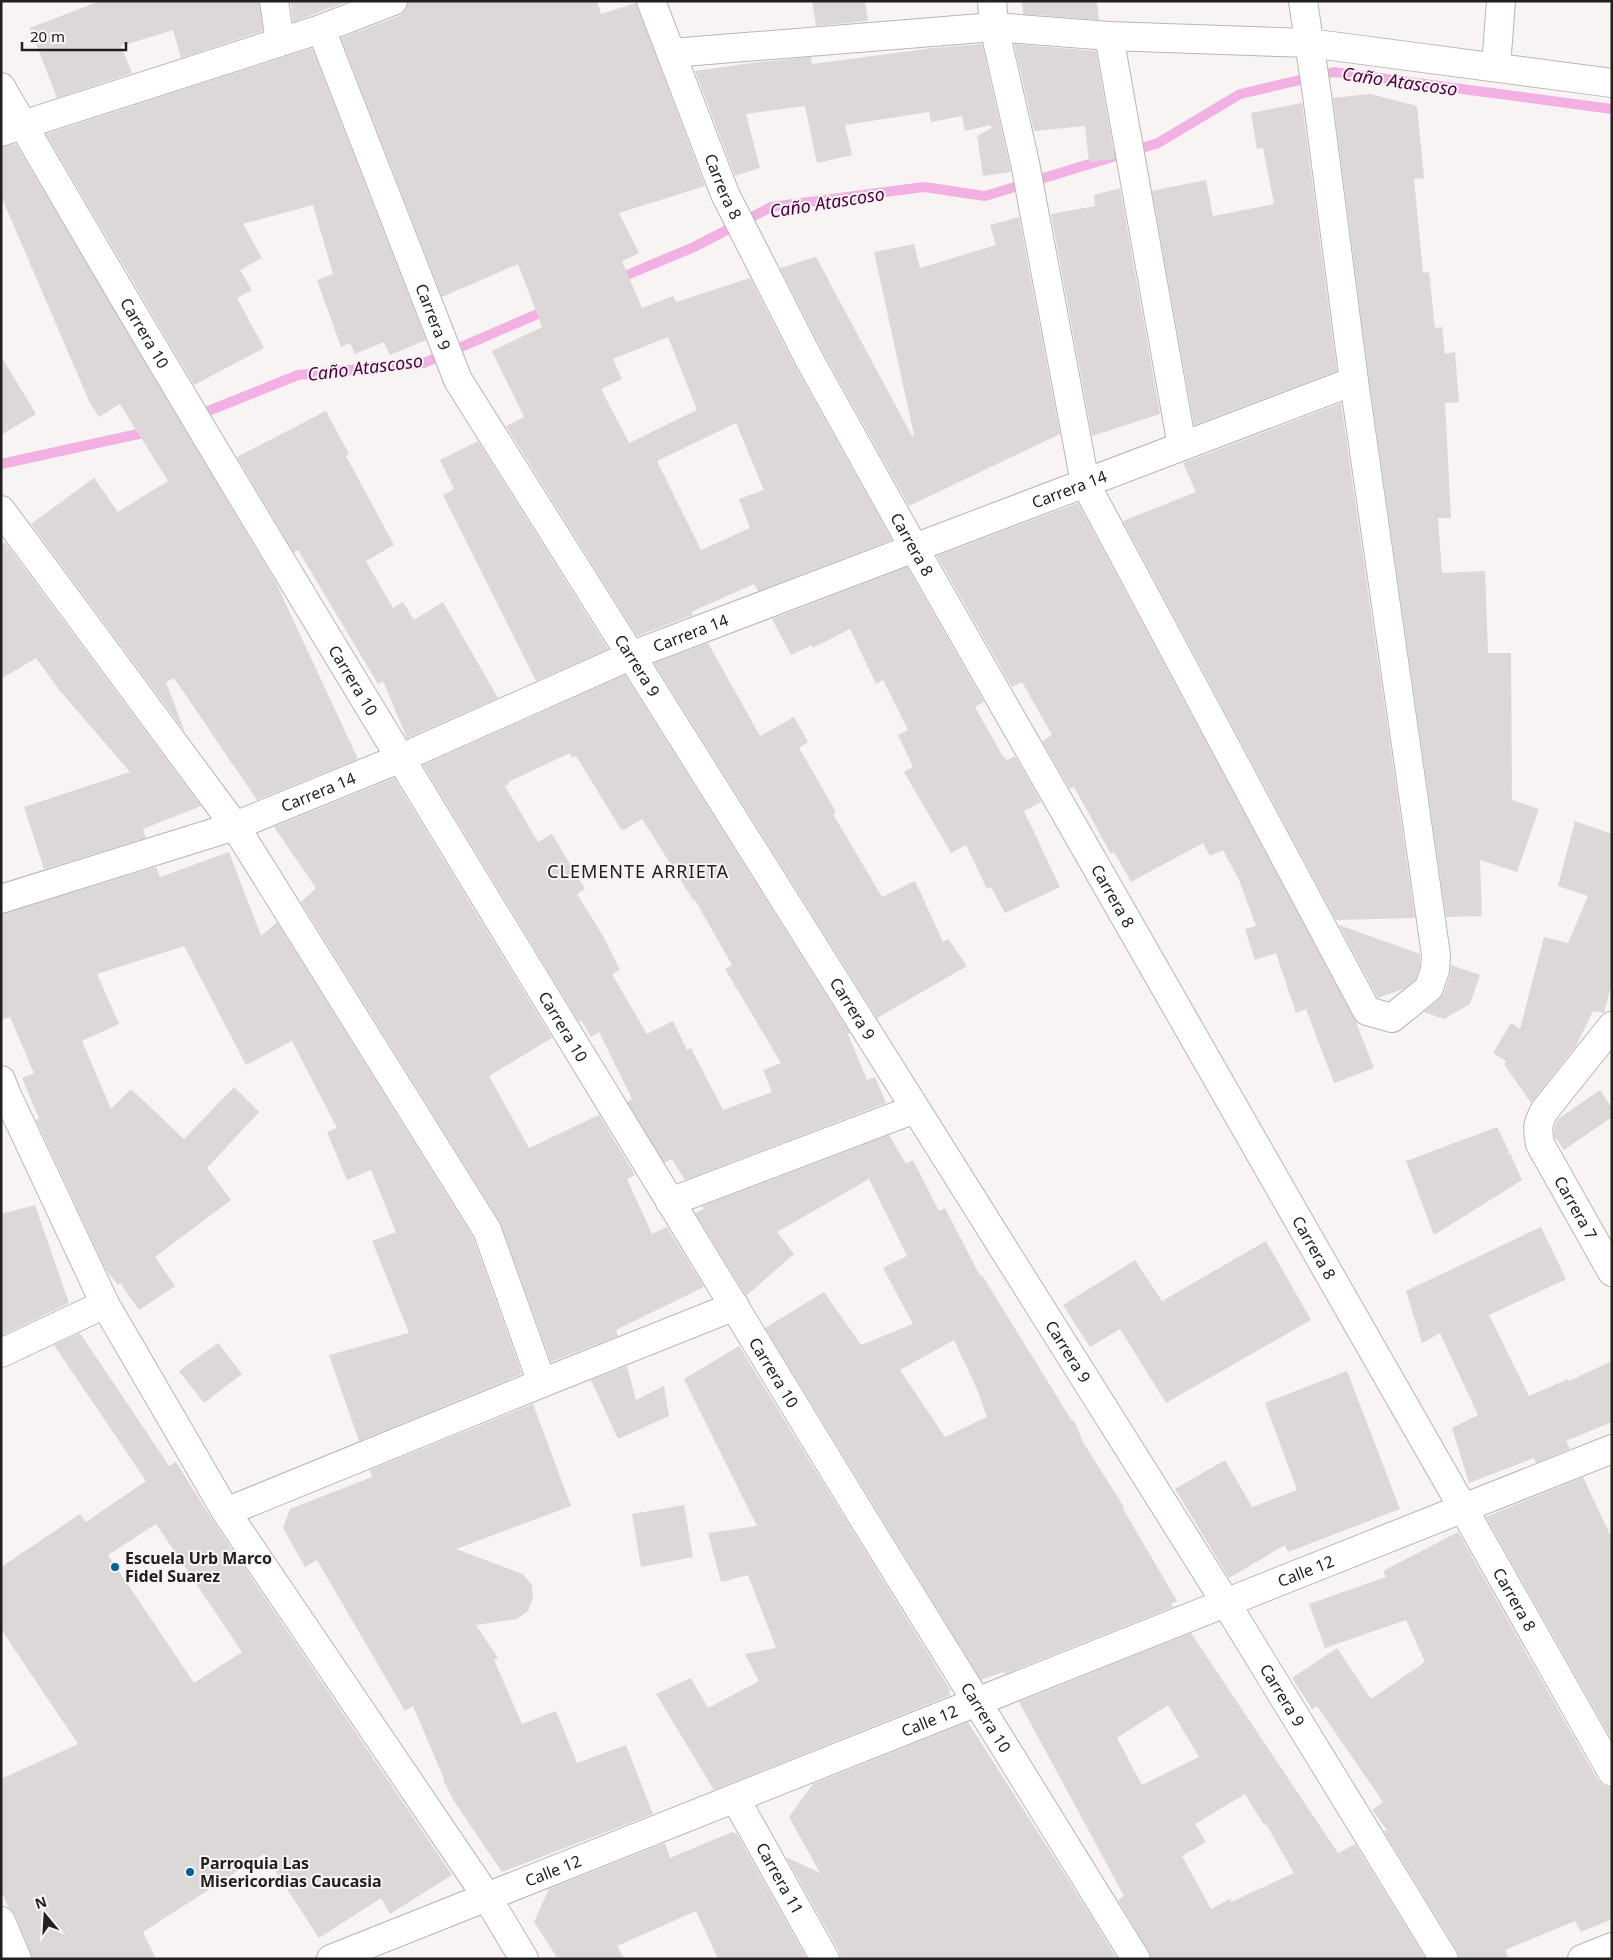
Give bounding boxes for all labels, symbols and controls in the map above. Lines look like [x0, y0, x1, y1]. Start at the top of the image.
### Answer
scale bar [22, 20, 126, 52]
text: 20 m [30, 26, 65, 46]
water label: Caño Atascoso [1341, 61, 1459, 101]
street label: Carrera 8 [700, 150, 747, 223]
water label: Caño Atascoso [768, 181, 886, 223]
street label: Carrera 9 [410, 280, 456, 353]
street label: Carrera 10 [115, 294, 174, 373]
water label: Caño Atascoso [306, 348, 424, 386]
street label: Carrera 14 [1028, 465, 1110, 513]
street label: Carrera 8 [885, 509, 939, 580]
street label: Carrera 14 [650, 609, 731, 657]
street label: Carrera 9 [609, 630, 665, 701]
street label: Carrera 10 [323, 641, 383, 720]
street label: Carrera 14 [278, 767, 359, 817]
district label: CLEMENTE ARRIETA [547, 859, 729, 883]
street label: Carrera 8 [1086, 860, 1140, 932]
street label: Carrera 9 [825, 973, 881, 1044]
street label: Carrera 10 [533, 987, 593, 1066]
street label: Carrera 7 [1549, 1172, 1602, 1243]
street label: Carrera 8 [1287, 1212, 1341, 1283]
street label: Carrera 9 [1040, 1316, 1096, 1387]
street label: Carrera 10 [744, 1333, 804, 1412]
place label: Escuela Urb Marco Fidel Suarez [125, 1547, 272, 1587]
street label: Calle 12 [1274, 1550, 1337, 1592]
marker: Escuela Urb Marco Fidel Suarez [109, 1561, 121, 1573]
street label: Carrera 8 [1488, 1564, 1541, 1635]
street label: Carrera 9 [1255, 1660, 1310, 1731]
street label: Carrera 10 [956, 1678, 1016, 1757]
street label: Calle 12 [898, 1700, 961, 1742]
street label: Carrera 11 [751, 1839, 809, 1918]
street label: Calle 12 [522, 1849, 584, 1892]
place label: Parroquia Las Misericordias Caucasia [200, 1852, 382, 1892]
marker: Parroquia Las Misericordias Caucasia [184, 1866, 196, 1878]
north arrow [20, 1890, 70, 1940]
text: N [32, 1891, 49, 1913]

